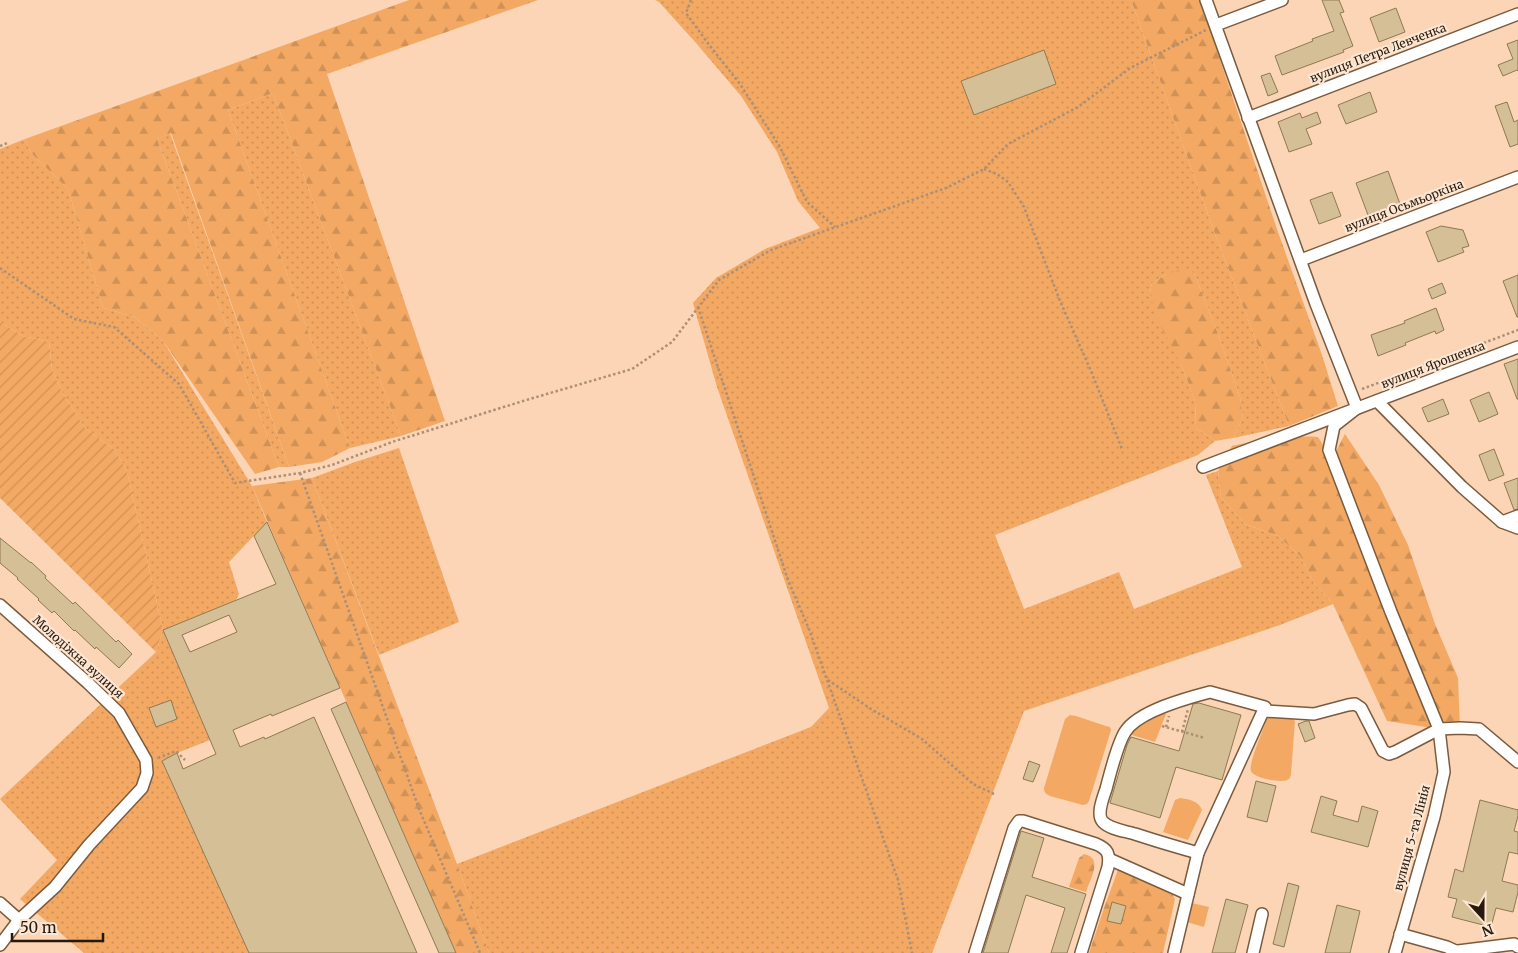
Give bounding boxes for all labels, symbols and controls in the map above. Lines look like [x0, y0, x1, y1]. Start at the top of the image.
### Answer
street label: вулиця Петра Левченка [1308, 19, 1449, 85]
street label: вулиця Осьмьоркіна [1342, 176, 1466, 235]
street label: вулиця Ярошенка [1379, 338, 1487, 391]
street label: Молодіжна вулиця [30, 612, 127, 701]
street label: вулиця 5-та Лінія [1390, 784, 1433, 892]
north arrow [1458, 893, 1508, 943]
scale bar [12, 910, 104, 942]
text: 50 m [20, 918, 57, 937]
text: N [1479, 920, 1496, 941]

